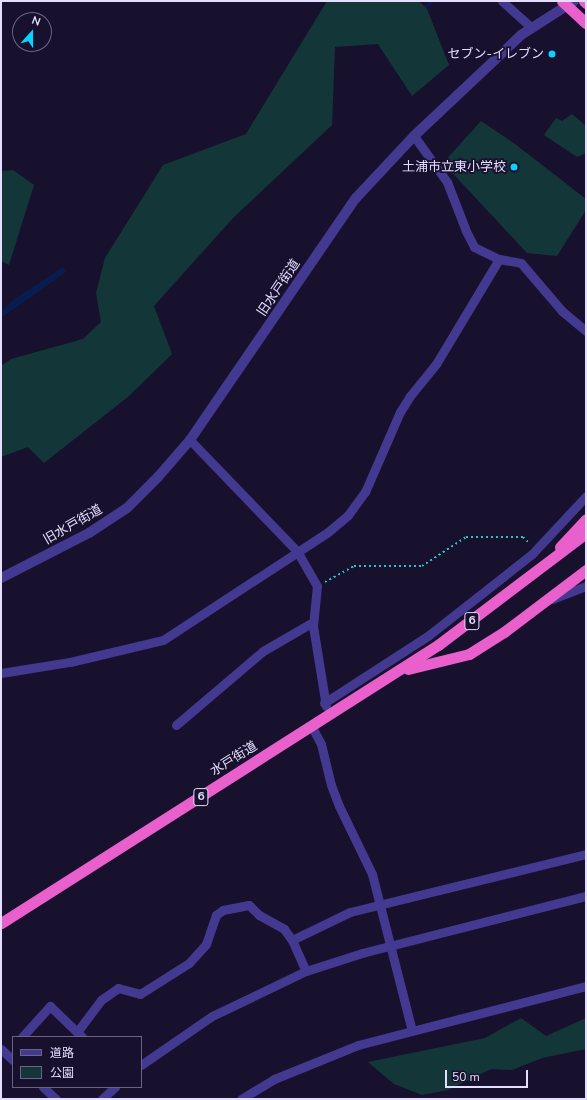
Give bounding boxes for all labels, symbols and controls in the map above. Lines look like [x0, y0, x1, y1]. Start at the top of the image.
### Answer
north arrow [12, 12, 52, 52]
text: N [30, 13, 43, 30]
place label: セブン-イレブン [447, 46, 544, 62]
marker: セブン-イレブン [547, 49, 557, 59]
place label: 土浦市立東小学校 [402, 159, 506, 175]
marker: 土浦市立東小学校 [509, 162, 519, 172]
street label: 旧水戸街道 [254, 257, 304, 319]
street label: 旧水戸街道 [41, 502, 105, 548]
road number: 6 [464, 611, 480, 631]
street label: 水戸街道 [208, 739, 260, 779]
road number: 6 [193, 787, 209, 807]
legend [12, 1036, 142, 1088]
text: 道路 [50, 1045, 74, 1061]
scale bar [447, 1062, 530, 1088]
text: 公園 [50, 1065, 74, 1081]
text: 50 m [452, 1069, 480, 1085]

